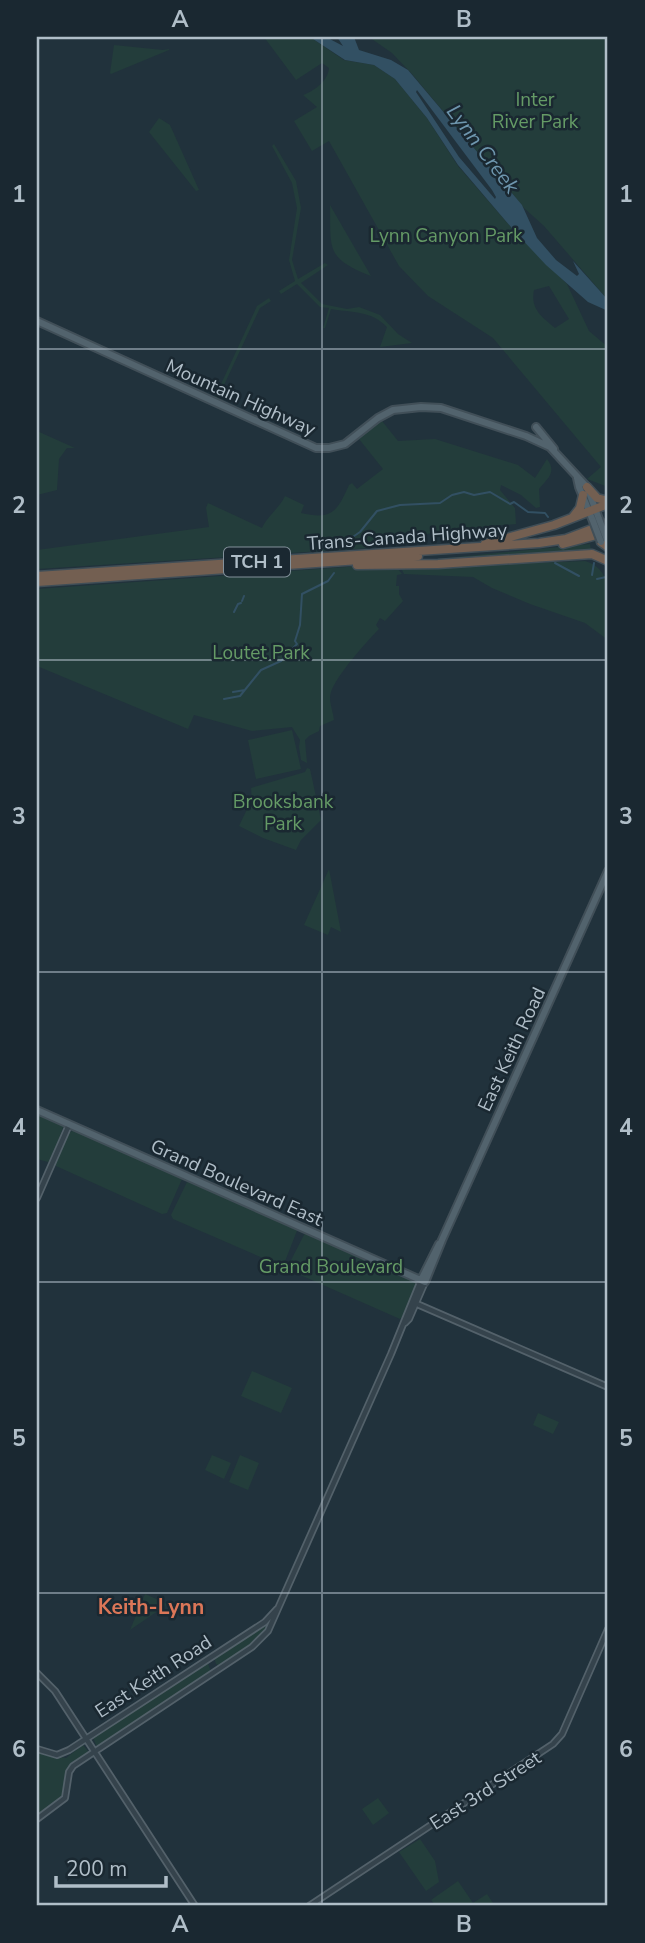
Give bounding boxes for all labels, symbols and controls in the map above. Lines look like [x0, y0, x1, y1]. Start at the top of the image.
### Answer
text: A [171, 4, 189, 35]
text: B [456, 4, 472, 35]
park label: Inter River Park [492, 87, 579, 135]
water label: Lynn Creek [440, 99, 526, 200]
text: 1 [12, 179, 26, 210]
text: 1 [619, 179, 633, 210]
park label: Lynn Canyon Park [370, 223, 523, 249]
street label: Mountain Highway [162, 353, 320, 443]
text: 2 [12, 490, 26, 521]
text: 2 [619, 490, 633, 521]
street label: Trans-Canada Highway [306, 517, 508, 557]
road number: TCH 1 [224, 548, 290, 576]
park label: Loutet Park [212, 640, 310, 666]
park label: Brooksbank Park [233, 789, 334, 837]
text: 3 [12, 801, 26, 832]
text: 3 [619, 801, 633, 832]
street label: East Keith Road [472, 983, 552, 1116]
text: 4 [12, 1112, 26, 1143]
text: 4 [619, 1112, 633, 1143]
street label: Grand Boulevard East [146, 1133, 327, 1233]
park label: Grand Boulevard [259, 1254, 403, 1280]
text: 5 [12, 1423, 26, 1454]
text: 5 [619, 1423, 633, 1454]
district label: Keith-Lynn [98, 1593, 204, 1621]
street label: East Keith Road [90, 1629, 217, 1724]
text: 6 [12, 1734, 26, 1765]
text: 6 [619, 1734, 633, 1765]
street label: East 3rd Street [425, 1745, 546, 1836]
scale bar [56, 1845, 166, 1889]
text: 200 m [66, 1855, 127, 1883]
text: A [171, 1909, 189, 1940]
text: B [456, 1909, 472, 1940]

